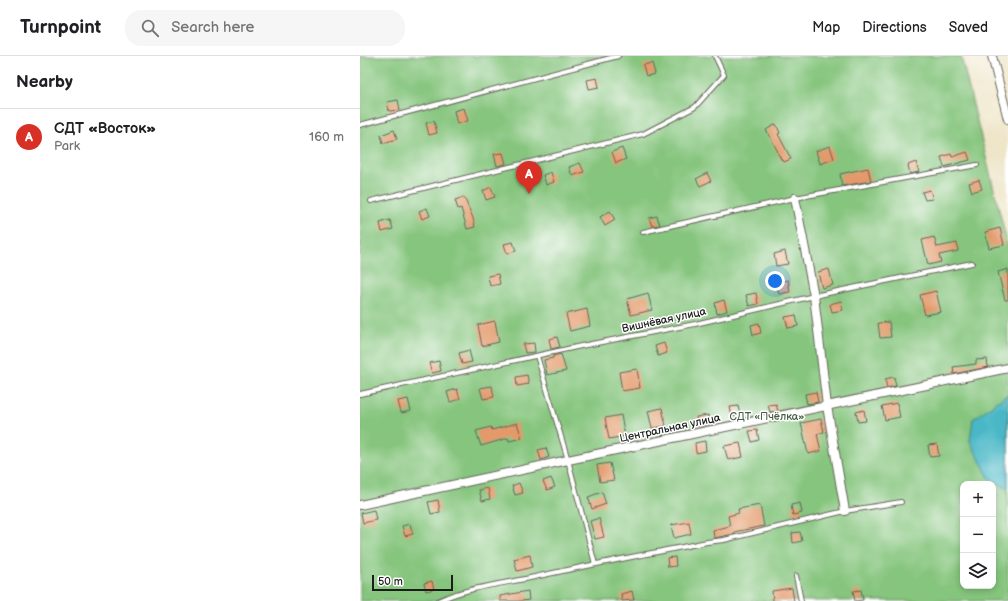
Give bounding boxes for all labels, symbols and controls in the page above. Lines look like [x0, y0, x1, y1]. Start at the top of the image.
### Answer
search box [125, 10, 405, 46]
text: Turnpoint [20, 16, 101, 39]
icon: search [139, 17, 161, 39]
text: Search here [171, 18, 254, 37]
text: Map [812, 19, 840, 36]
text: Directions [862, 19, 927, 36]
text: Saved [949, 19, 988, 36]
text: Nearby [16, 72, 73, 92]
text: СДТ «Восток» [54, 119, 156, 138]
text: A [25, 129, 33, 145]
text: 160 m [309, 129, 344, 145]
text: Park [54, 138, 80, 154]
pin: A [516, 161, 542, 194]
your location [765, 271, 785, 291]
street label: Вишнёвая улица [621, 305, 708, 335]
park label: СДТ «Пчёлка» [730, 410, 804, 423]
street label: Центральная улица [619, 411, 722, 445]
map controls [960, 481, 996, 589]
button: + [960, 481, 996, 517]
button: − [960, 517, 996, 553]
button: layers [960, 553, 996, 589]
scale bar [372, 573, 453, 592]
text: 50 m [378, 575, 403, 588]

